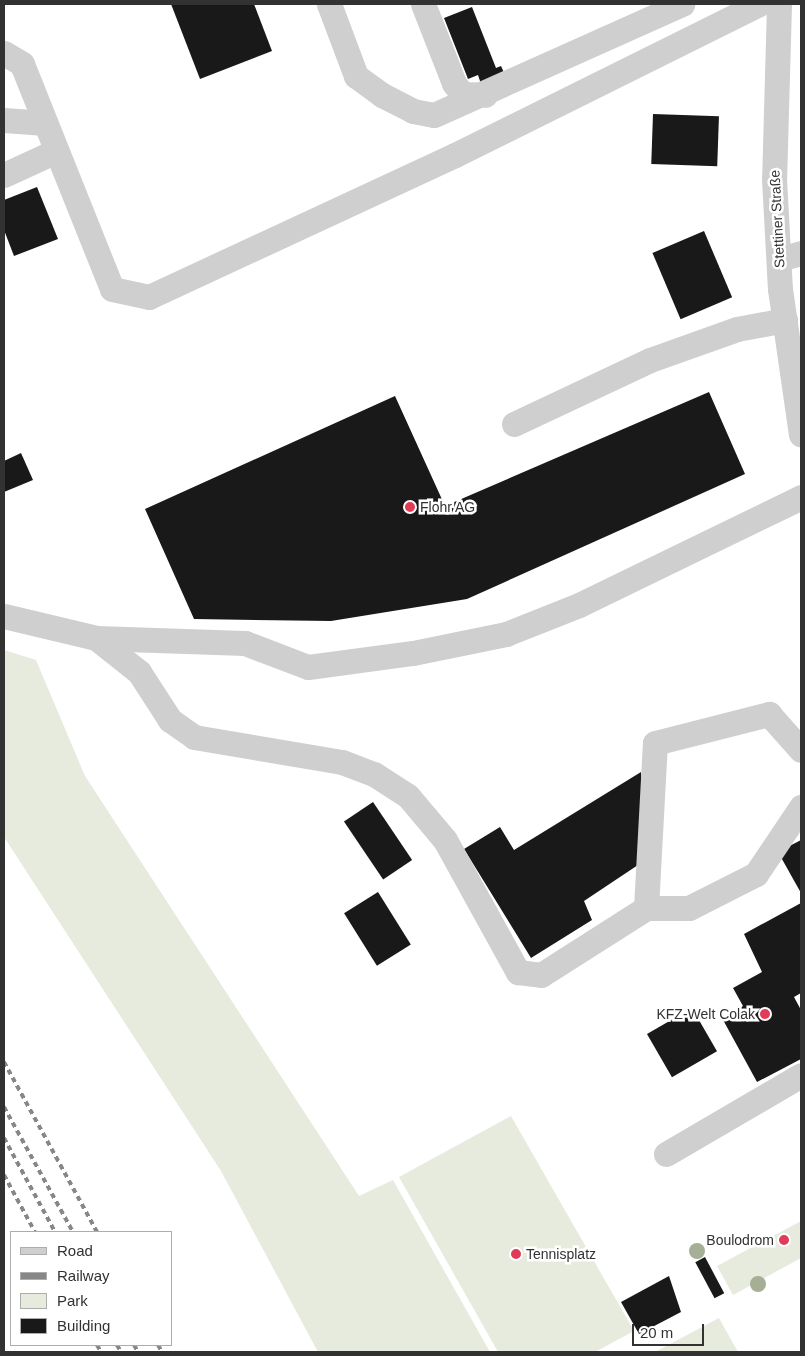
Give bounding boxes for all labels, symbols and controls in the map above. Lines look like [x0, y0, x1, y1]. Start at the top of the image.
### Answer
street label: Stettiner Straße [766, 170, 788, 268]
place label: Flohr AG [420, 499, 476, 515]
marker: Flohr AG [404, 501, 416, 513]
place label: KFZ-Welt Colak [656, 1006, 755, 1022]
marker: KFZ-Welt Colak [759, 1008, 771, 1020]
legend [10, 1231, 172, 1346]
place label: Boulodrom [706, 1232, 774, 1248]
marker: Boulodrom [778, 1234, 790, 1246]
text: Road [57, 1242, 93, 1259]
place label: Tennisplatz [526, 1246, 596, 1262]
marker: Tennisplatz [510, 1248, 522, 1260]
text: Railway [57, 1267, 110, 1284]
text: Park [57, 1292, 88, 1309]
scale bar [635, 1314, 708, 1346]
text: Building [57, 1317, 110, 1334]
text: 20 m [640, 1324, 673, 1341]

